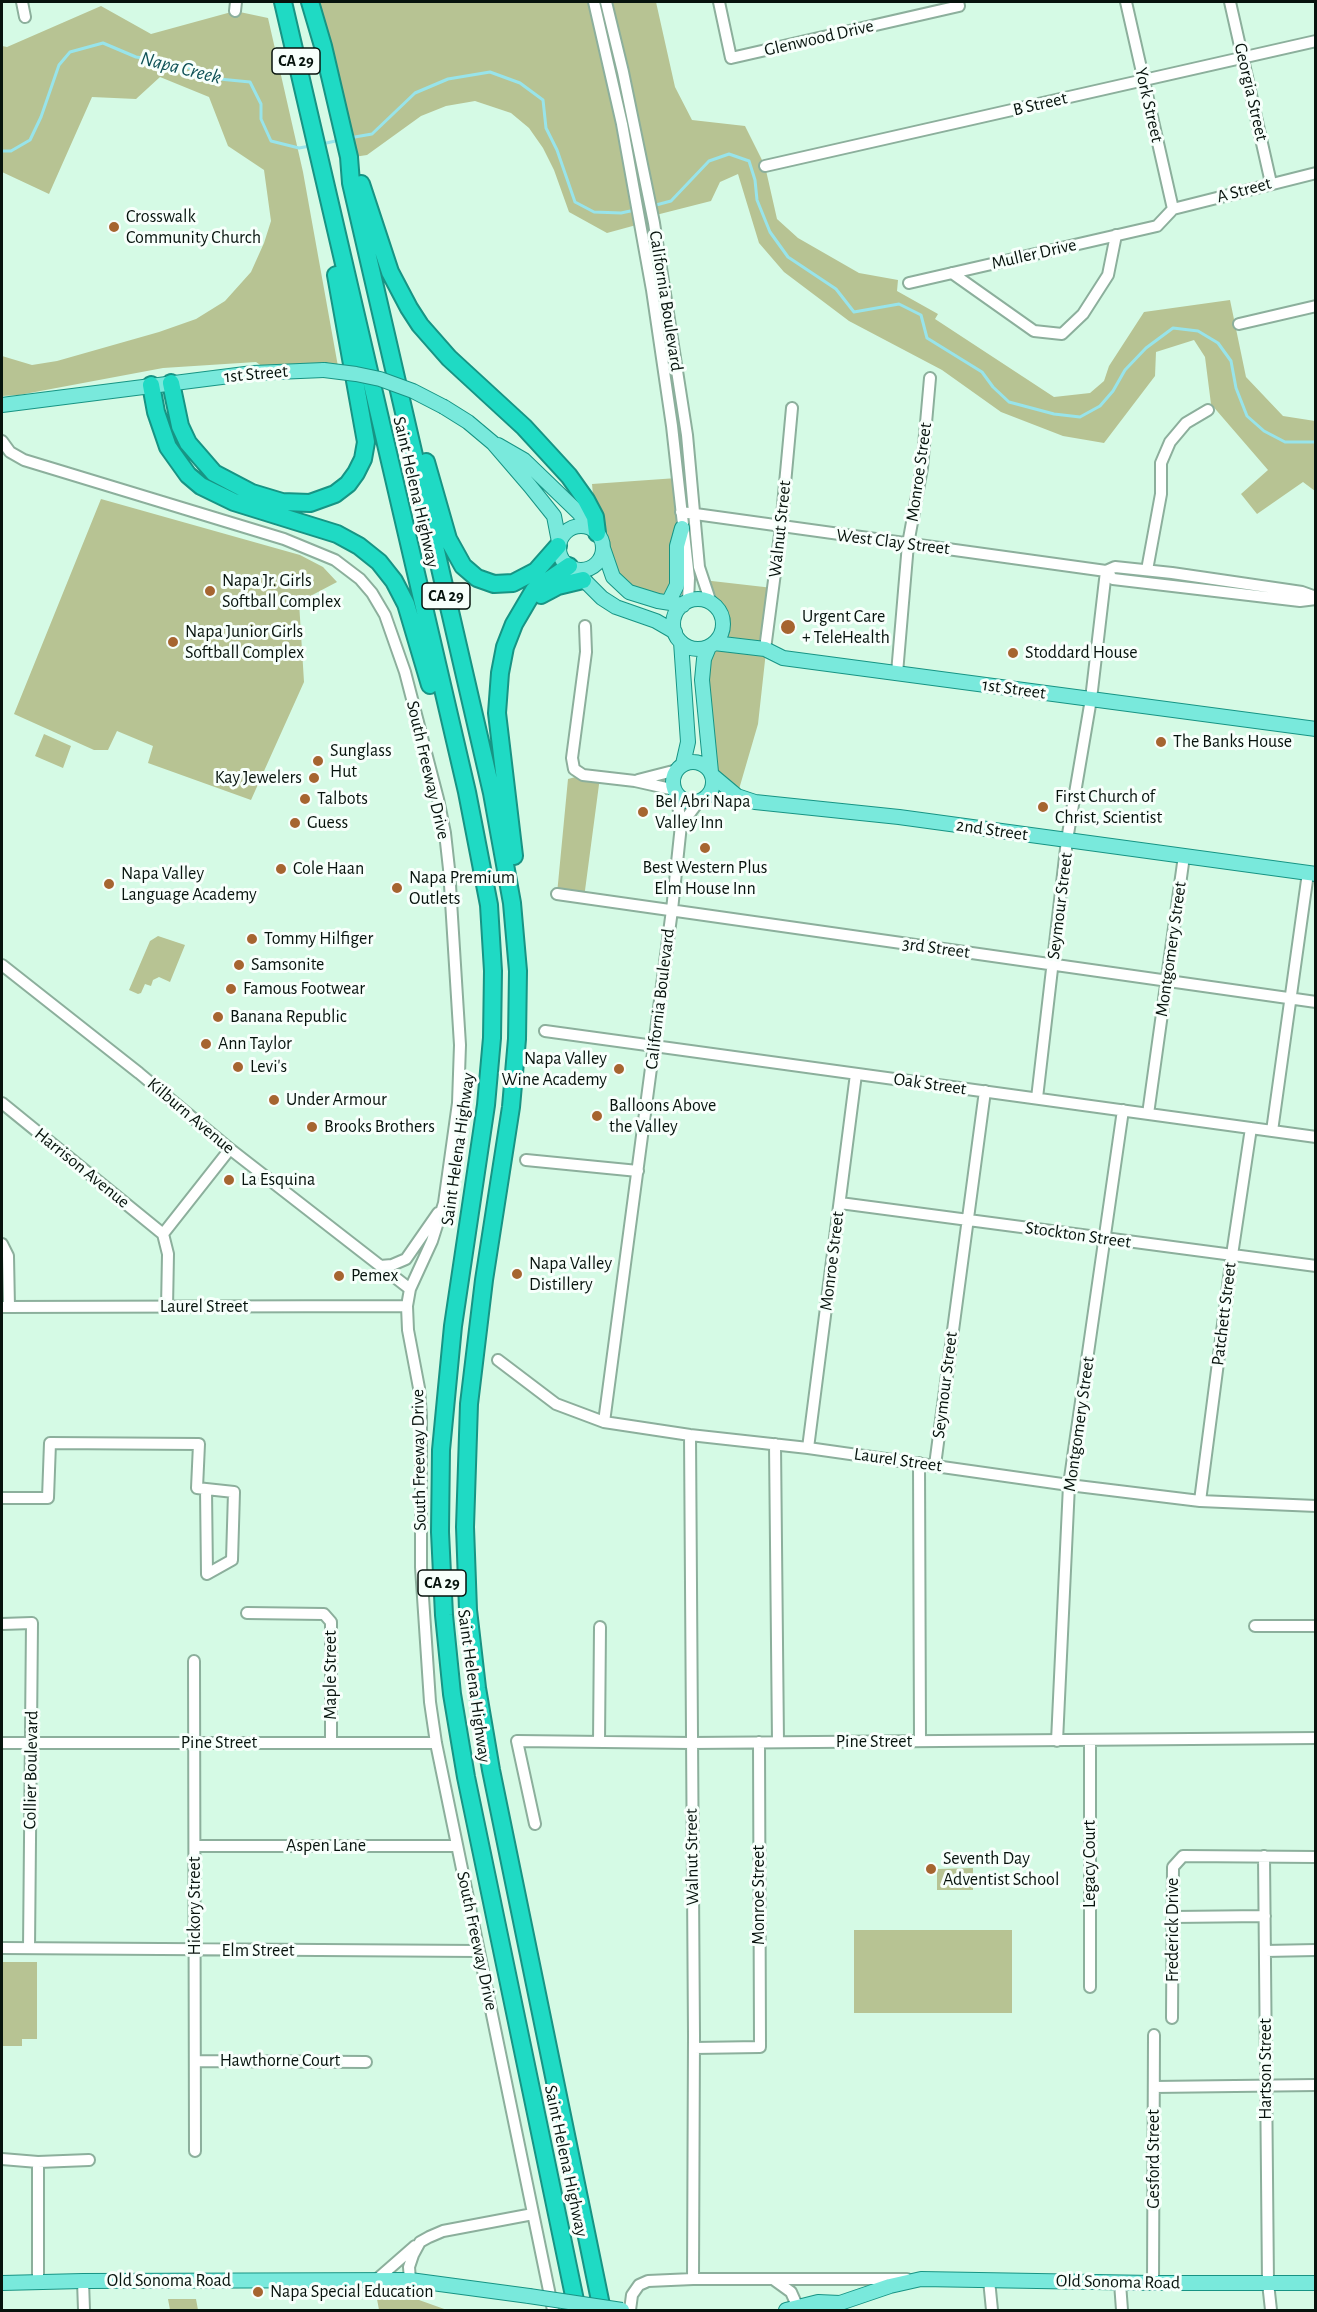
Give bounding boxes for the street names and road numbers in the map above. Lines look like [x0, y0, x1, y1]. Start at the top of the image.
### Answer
street label: Glenwood Drive [762, 15, 876, 61]
street label: Georgia Street [1229, 41, 1273, 143]
road number: CA 29 [272, 48, 320, 74]
street label: York Street [1130, 65, 1168, 145]
street label: B Street [1011, 87, 1069, 121]
street label: A Street [1214, 172, 1274, 208]
street label: California Boulevard [644, 229, 688, 373]
street label: Muller Drive [989, 234, 1079, 274]
street label: 1st Street [223, 360, 289, 388]
street label: Saint Helena Highway [388, 414, 444, 570]
street label: Monroe Street [901, 421, 937, 523]
street label: Walnut Street [764, 479, 796, 579]
street label: West Clay Street [835, 524, 951, 560]
road number: CA 29 [422, 583, 470, 609]
street label: 1st Street [981, 674, 1047, 704]
street label: South Freeway Drive [402, 698, 454, 842]
street label: 2nd Street [955, 814, 1029, 846]
street label: Seymour Street [1043, 851, 1077, 961]
street label: Montgomery Street [1151, 880, 1191, 1018]
street label: California Boulevard [641, 927, 679, 1071]
street label: 3rd Street [901, 933, 971, 963]
street label: Oak Street [892, 1068, 968, 1100]
street label: Saint Helena Highway [437, 1071, 479, 1227]
street label: Kilburn Avenue [143, 1073, 239, 1159]
street label: Harrison Avenue [30, 1123, 134, 1213]
street label: Monroe Street [815, 1210, 849, 1312]
street label: Stockton Street [1024, 1217, 1132, 1253]
street label: Patchett Street [1207, 1261, 1241, 1367]
street label: Laurel Street [160, 1296, 248, 1318]
street label: Seymour Street [928, 1330, 962, 1440]
street label: Montgomery Street [1059, 1355, 1099, 1493]
street label: South Freeway Drive [407, 1389, 431, 1531]
street label: Laurel Street [853, 1443, 943, 1477]
road number: CA 29 [418, 1570, 466, 1596]
street label: Saint Helena Highway [453, 1608, 495, 1764]
street label: Maple Street [320, 1630, 342, 1720]
street label: Collier Boulevard [19, 1710, 43, 1830]
street label: Pine Street [836, 1731, 912, 1753]
street label: Pine Street [181, 1732, 257, 1754]
street label: Walnut Street [680, 1808, 704, 1906]
street label: Legacy Court [1079, 1820, 1101, 1908]
street label: Aspen Lane [286, 1835, 366, 1857]
street label: Monroe Street [748, 1845, 770, 1945]
street label: Hickory Street [184, 1856, 206, 1956]
street label: South Freeway Drive [452, 1869, 502, 2013]
street label: Frederick Drive [1162, 1878, 1184, 1982]
street label: Elm Street [222, 1940, 294, 1962]
street label: Hartson Street [1255, 2018, 1277, 2120]
street label: Hawthorne Court [220, 2050, 340, 2072]
street label: Saint Helena Highway [539, 2083, 593, 2239]
street label: Gesford Street [1143, 2109, 1165, 2209]
street label: Old Sonoma Road [107, 2270, 231, 2292]
street label: Old Sonoma Road [1056, 2270, 1180, 2294]

